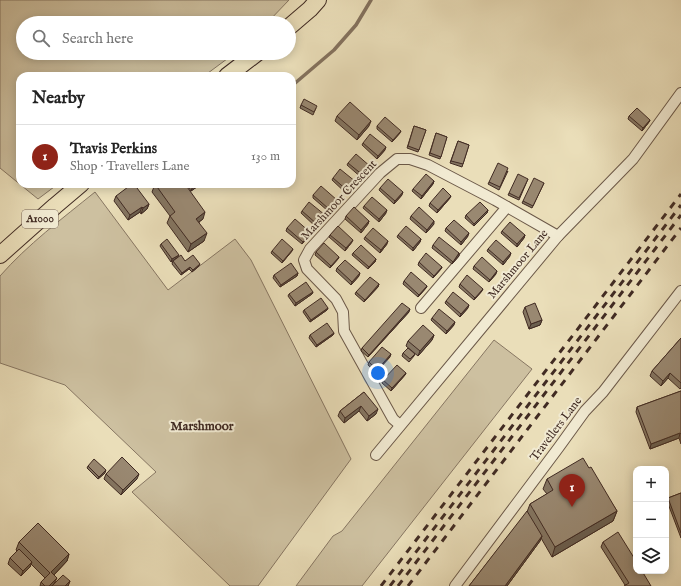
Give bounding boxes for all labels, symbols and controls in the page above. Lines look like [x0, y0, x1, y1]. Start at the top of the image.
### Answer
search box [16, 16, 296, 60]
icon: search [30, 27, 52, 49]
text: Search here [62, 29, 133, 48]
text: Nearby [32, 88, 85, 109]
text: Travis Perkins [70, 139, 157, 158]
text: 1 [43, 148, 47, 165]
text: 130 m [251, 148, 280, 165]
street label: Marshmoor Crescent [298, 157, 380, 243]
text: Shop · Travellers Lane [70, 158, 189, 175]
road number: A1000 [22, 210, 58, 228]
street label: Marshmoor Lane [485, 226, 552, 302]
your location [368, 363, 388, 383]
street label: Travellers Lane [527, 393, 585, 464]
district label: Marshmoor [171, 418, 234, 435]
map controls [633, 466, 669, 574]
button: + [633, 466, 669, 502]
pin: 1 [559, 474, 585, 507]
button: − [633, 502, 669, 538]
button: layers [633, 538, 669, 574]

